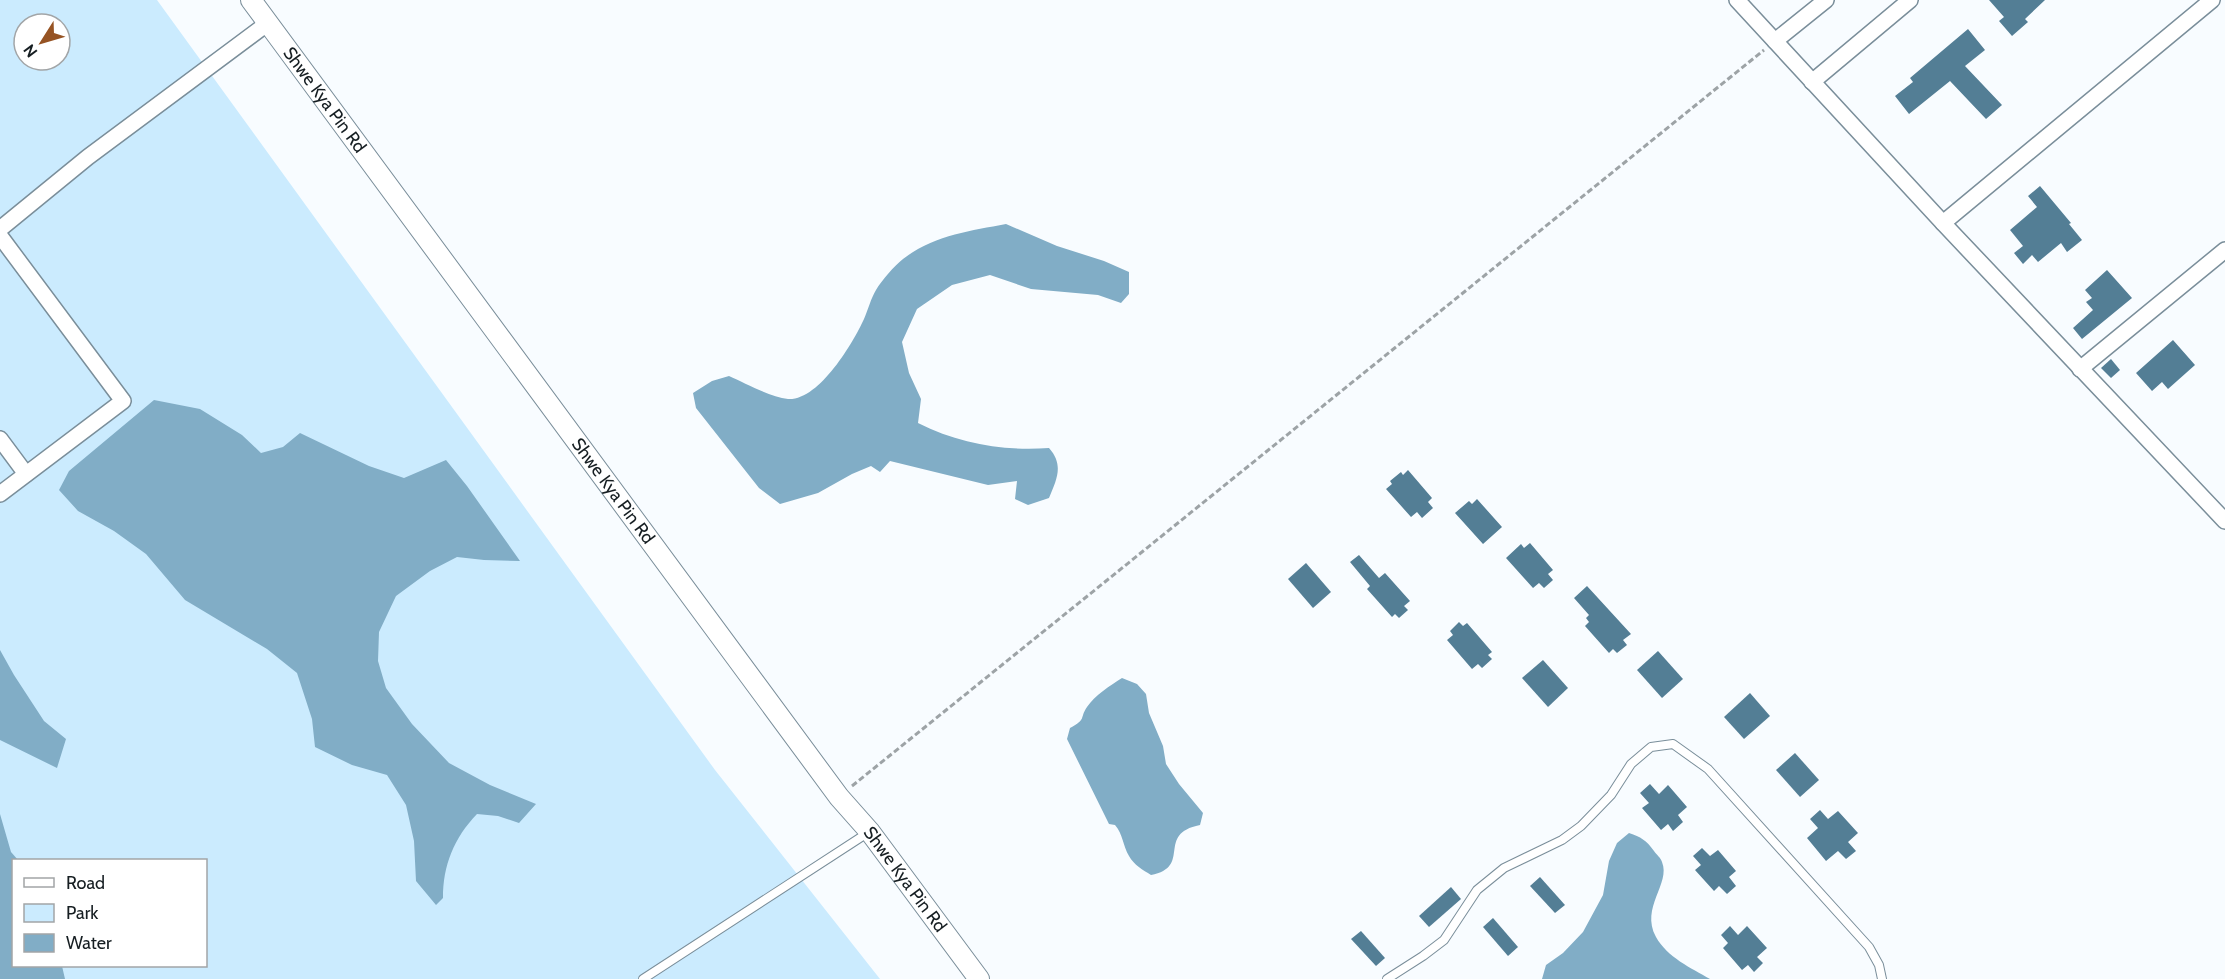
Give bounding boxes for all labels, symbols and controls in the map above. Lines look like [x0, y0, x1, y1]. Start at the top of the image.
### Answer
north arrow [12, 12, 72, 72]
text: N [19, 40, 41, 61]
street label: Shwe Kya Pin Rd [278, 43, 371, 157]
street label: Shwe Kya Pin Rd [567, 434, 659, 548]
street label: Shwe Kya Pin Rd [859, 822, 951, 936]
legend [12, 859, 207, 967]
text: Road [66, 872, 105, 894]
text: Park [66, 902, 99, 924]
text: Water [66, 932, 112, 954]

